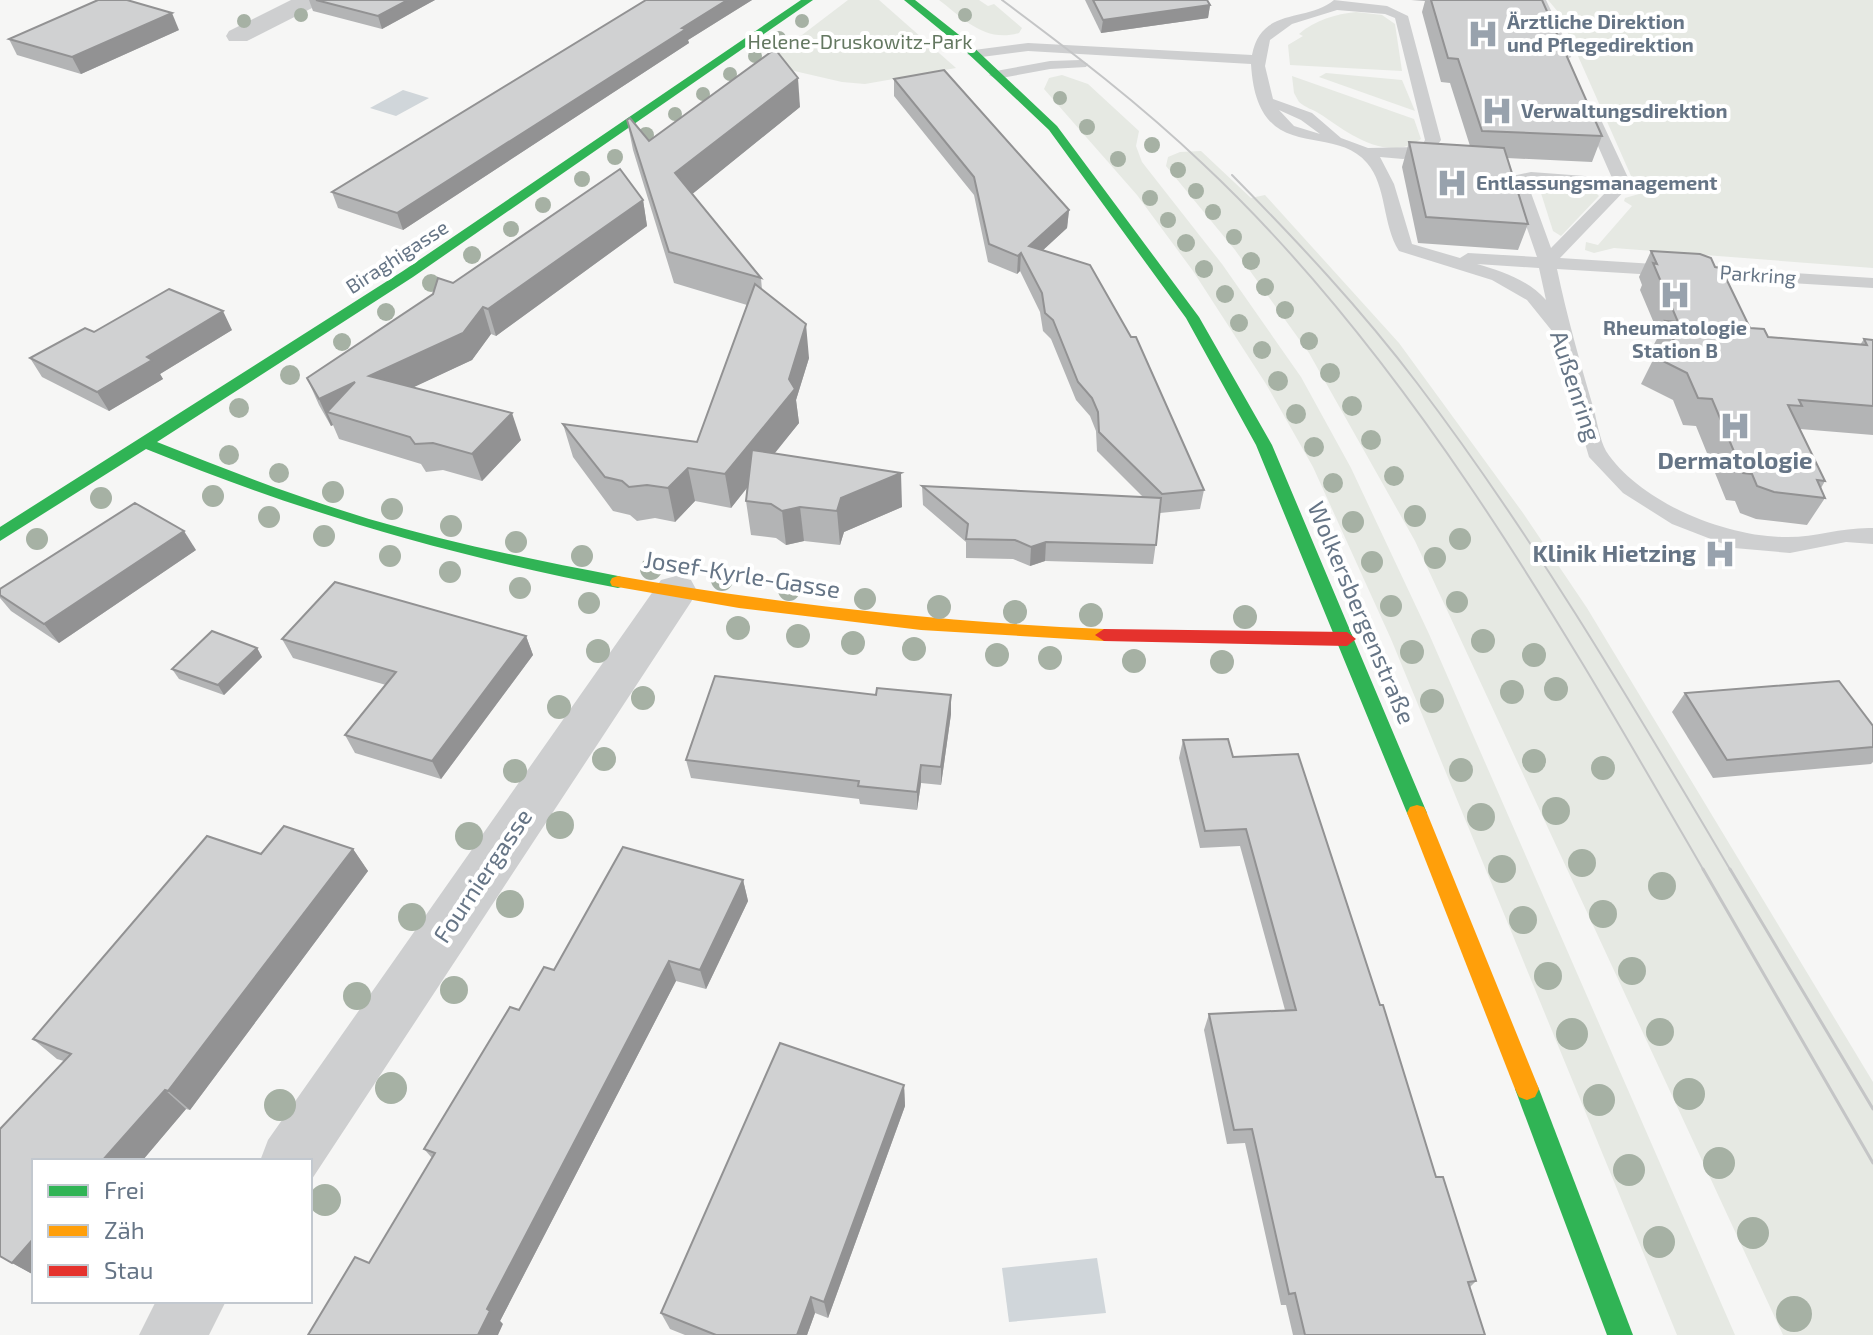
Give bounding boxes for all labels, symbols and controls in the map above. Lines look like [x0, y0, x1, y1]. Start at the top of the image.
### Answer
place label: Ärztliche Direktion und Pflegedirektion [1507, 9, 1694, 56]
hospital icon: Ärztliche Direktion und Pflegedirektion [1466, 17, 1500, 51]
park label: Helene-Druskowitz-Park [748, 29, 972, 53]
hospital icon: Verwaltungsdirektion [1480, 94, 1514, 128]
place label: Verwaltungsdirektion [1521, 98, 1728, 122]
hospital icon: Entlassungsmanagement [1435, 166, 1469, 200]
place label: Entlassungsmanagement [1476, 170, 1717, 194]
street label: Biraghigasse [341, 214, 452, 298]
street label: Parkring [1719, 259, 1797, 289]
hospital icon: Rheumatologie Station B [1658, 278, 1692, 312]
place label: Rheumatologie Station B [1603, 315, 1747, 362]
street label: Außenring [1545, 327, 1608, 444]
hospital icon: Dermatologie [1718, 409, 1752, 443]
place label: Dermatologie [1657, 445, 1813, 474]
street label: Wolkersbergenstraße [1302, 497, 1422, 728]
hospital icon: Klinik Hietzing [1703, 537, 1737, 571]
place label: Klinik Hietzing [1533, 538, 1696, 567]
street label: Josef-Kyrle-Gasse [642, 544, 842, 603]
street label: Fourniergasse [426, 803, 537, 948]
legend [32, 1159, 312, 1303]
text: Frei [104, 1175, 145, 1204]
text: Zäh [104, 1215, 145, 1244]
text: Stau [104, 1255, 153, 1284]

